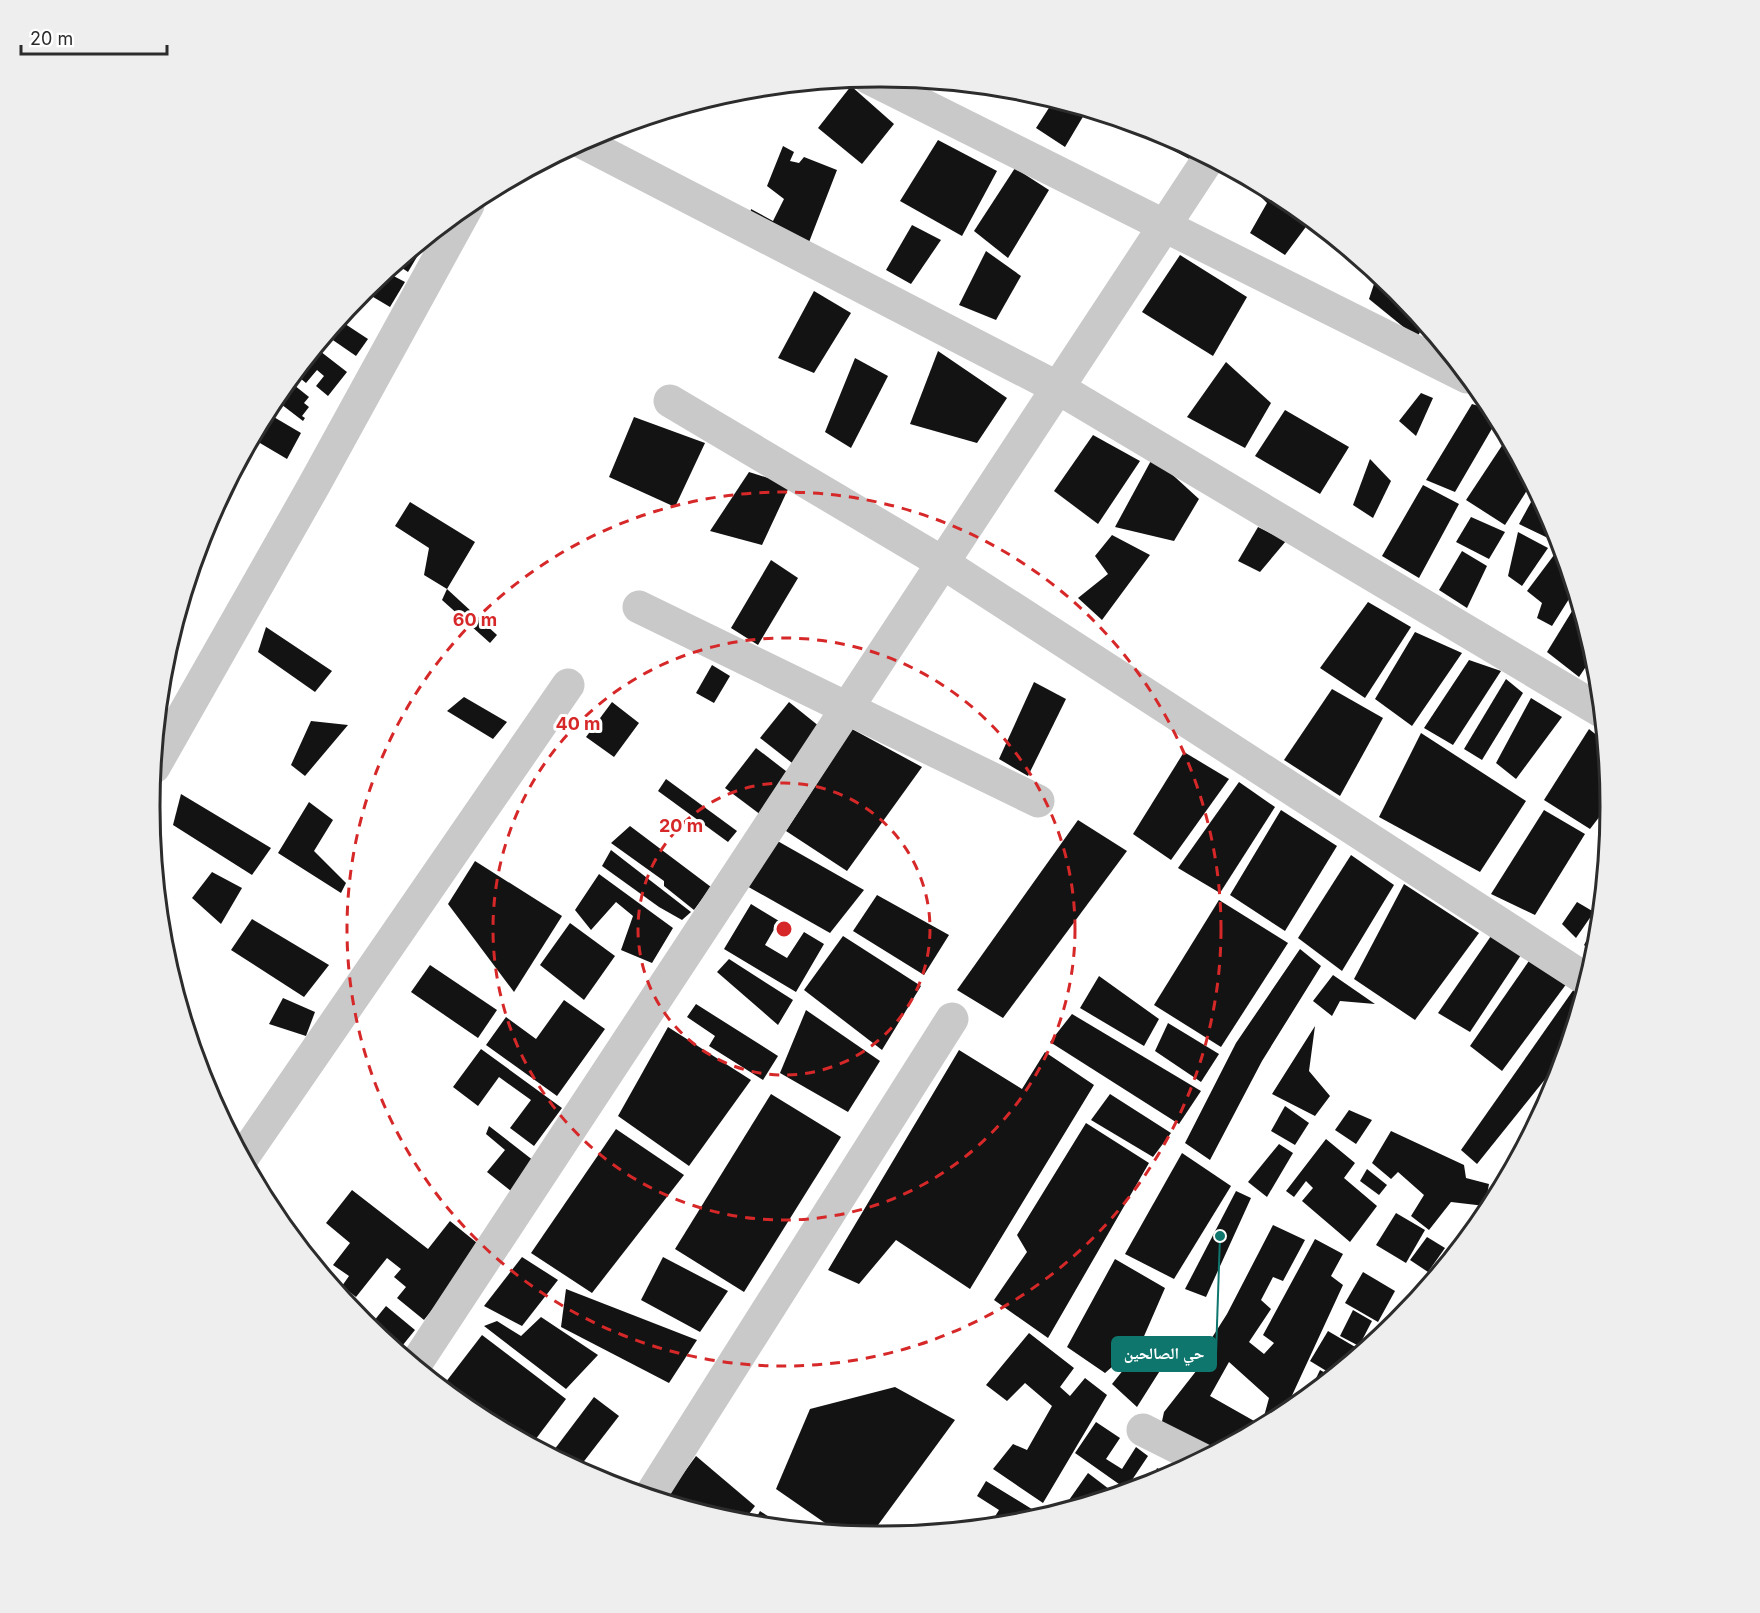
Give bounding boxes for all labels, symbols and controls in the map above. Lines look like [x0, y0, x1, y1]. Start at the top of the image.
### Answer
scale bar [21, 18, 166, 56]
text: 20 m [30, 28, 73, 49]
text: 60 m [453, 609, 497, 630]
text: 40 m [556, 713, 601, 734]
text: 20 m [659, 815, 703, 836]
centre of rings [774, 919, 794, 939]
callout: حي الصالحين [1112, 1337, 1216, 1371]
text: حي الصالحين [1124, 1343, 1204, 1366]

